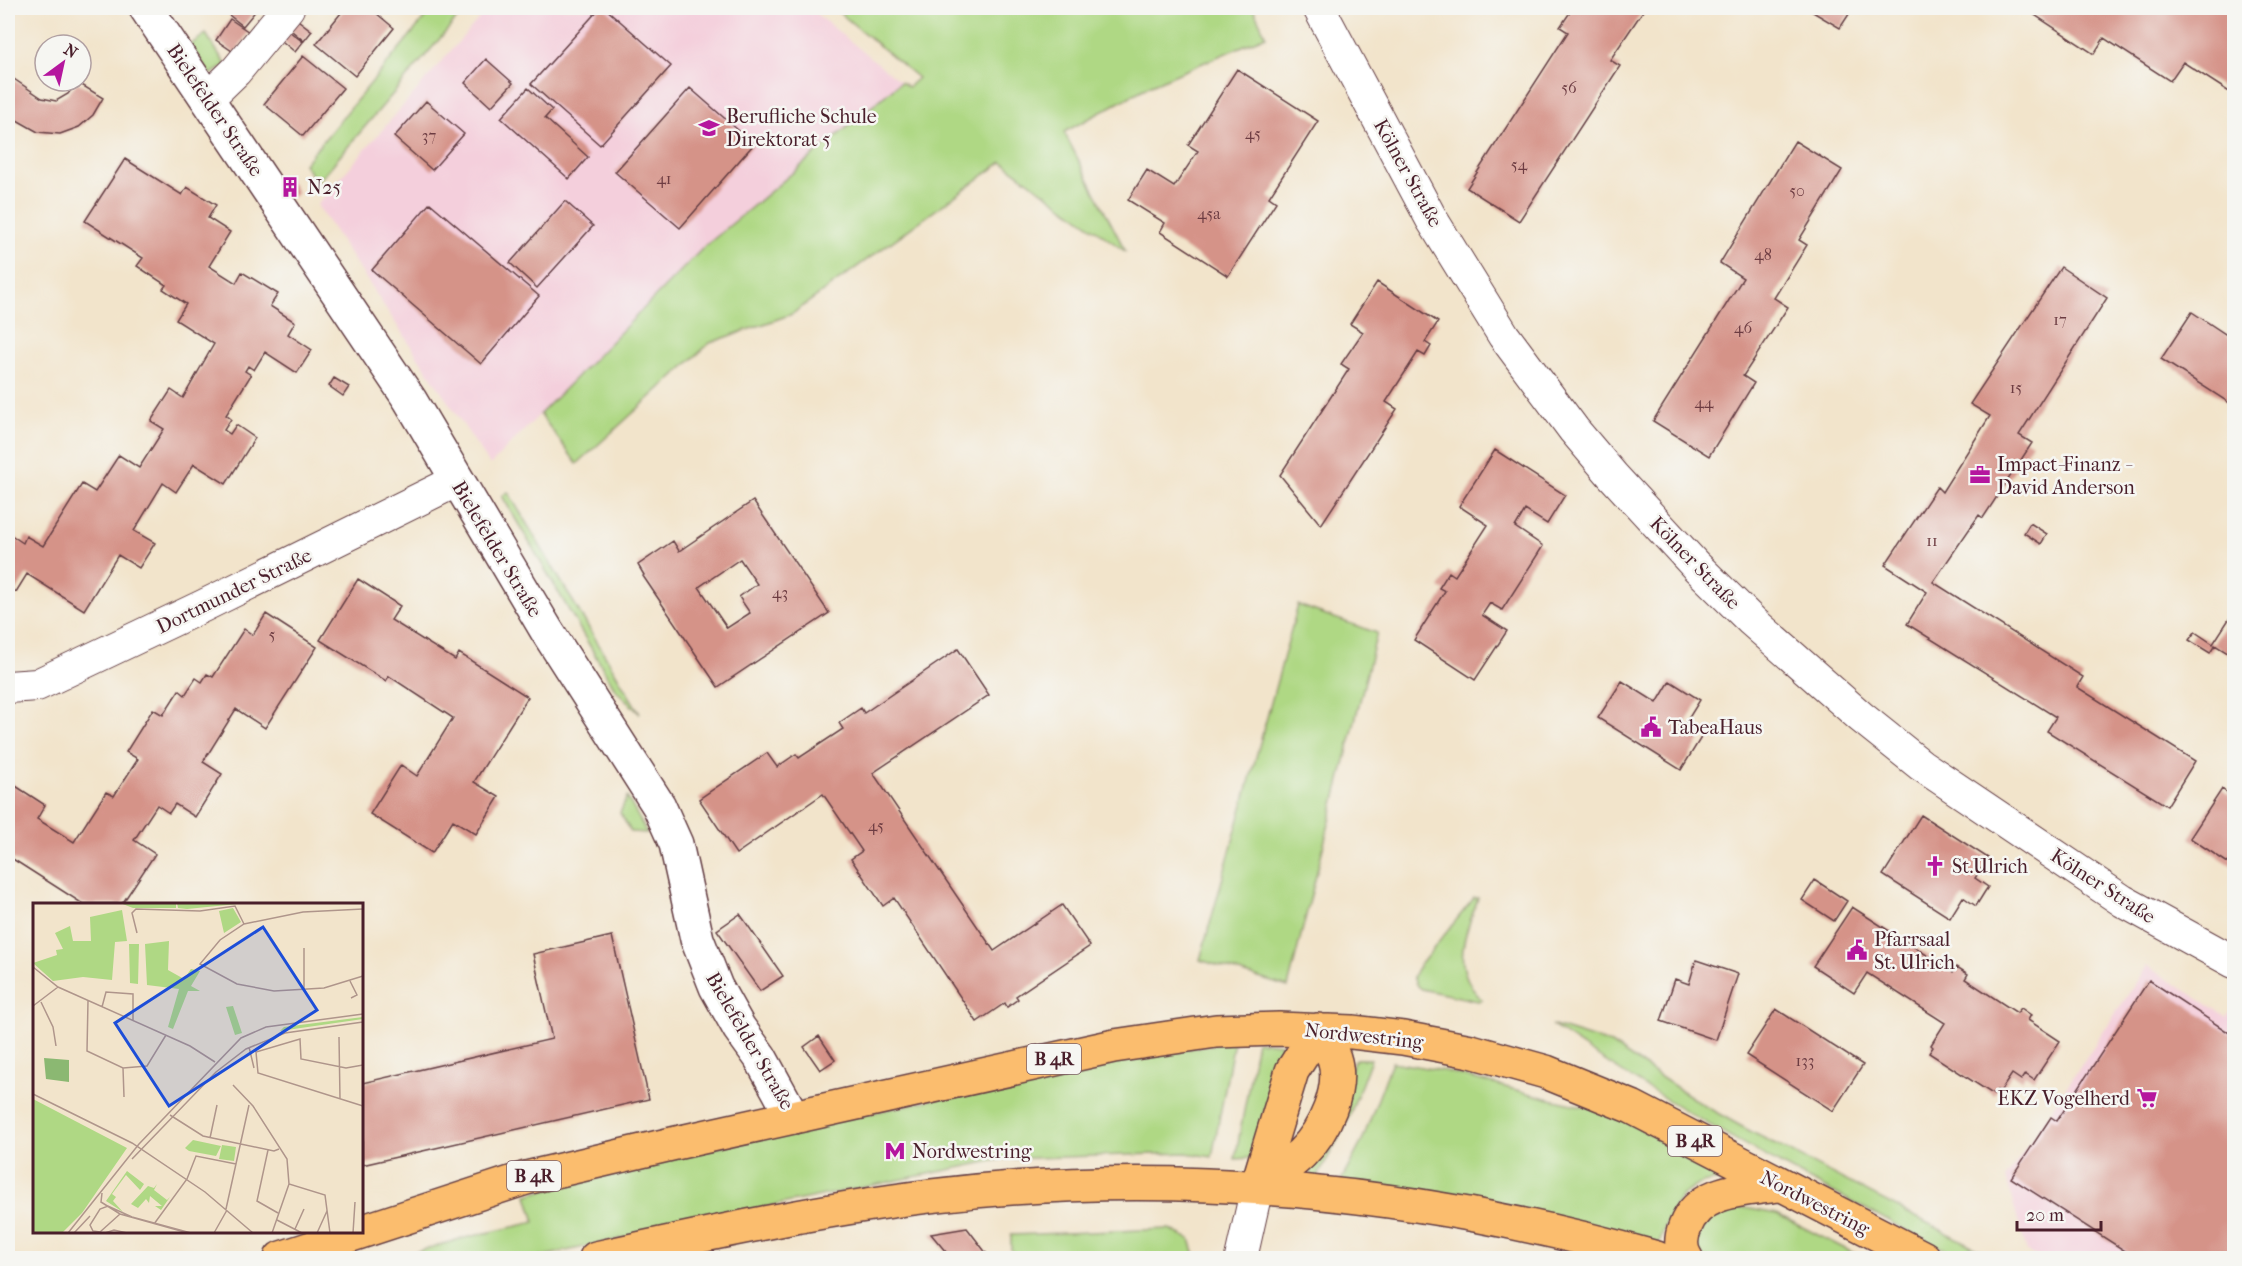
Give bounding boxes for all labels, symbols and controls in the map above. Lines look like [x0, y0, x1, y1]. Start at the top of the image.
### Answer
north arrow [33, 33, 93, 93]
street label: Bielefelder Straße [162, 39, 268, 181]
text: N [61, 40, 82, 63]
house number: 56 [1561, 78, 1577, 97]
place label: Berufliche Schule Direktorat 5 [726, 105, 877, 151]
street label: Kölner Straße [1369, 115, 1447, 231]
school or university icon: Berufliche Schule Direktorat 5 [697, 116, 721, 140]
house number: 45 [1245, 124, 1261, 143]
house number: 37 [422, 126, 436, 145]
house number: 54 [1511, 155, 1528, 174]
house number: 41 [656, 169, 672, 188]
building icon: N25 [278, 175, 302, 199]
place label: N25 [307, 176, 341, 199]
house number: 50 [1789, 181, 1805, 200]
house number: 45a [1197, 204, 1221, 223]
house number: 48 [1754, 245, 1772, 264]
house number: 17 [2053, 310, 2067, 329]
house number: 46 [1734, 318, 1752, 337]
house number: 15 [2010, 378, 2022, 397]
house number: 44 [1695, 393, 1714, 412]
place label: Impact-Finanz - David Anderson [1997, 453, 2135, 499]
office icon: Impact-Finanz - David Anderson [1968, 463, 1992, 487]
street label: Bielefelder Straße [447, 477, 547, 621]
street label: Kölner Straße [1645, 512, 1745, 614]
house number: 11 [1926, 531, 1938, 550]
street label: Dortmunder Straße [153, 543, 316, 639]
house number: 43 [772, 583, 788, 602]
house number: 5 [269, 625, 276, 644]
public building icon: TabeaHaus [1639, 715, 1663, 739]
place label: TabeaHaus [1668, 716, 1762, 739]
house number: 45 [868, 816, 884, 835]
street label: Kölner Straße [2046, 844, 2160, 928]
church icon: St.Ulrich [1923, 854, 1947, 878]
place label: St.Ulrich [1952, 855, 2029, 878]
inset map [33, 903, 363, 1233]
place label: Pfarrsaal St. Ulrich [1874, 928, 1956, 974]
public building icon: Pfarrsaal St. Ulrich [1845, 938, 1869, 962]
street label: Bielefelder Straße [701, 968, 799, 1114]
street label: Nordwestring [1303, 1018, 1425, 1054]
road number: B 4R [1027, 1044, 1081, 1074]
house number: 133 [1796, 1051, 1814, 1070]
supermarket icon: EKZ Vogelherd [2135, 1086, 2159, 1110]
place label: EKZ Vogelherd [1997, 1087, 2131, 1110]
road number: B 4R [1668, 1126, 1722, 1156]
metro station icon: Nordwestring [883, 1139, 907, 1163]
place label: Nordwestring [912, 1140, 1032, 1163]
road number: B 4R [507, 1161, 561, 1191]
street label: Nordwestring [1757, 1166, 1874, 1241]
scale bar [2017, 1194, 2101, 1232]
text: 20 m [2026, 1205, 2064, 1226]

